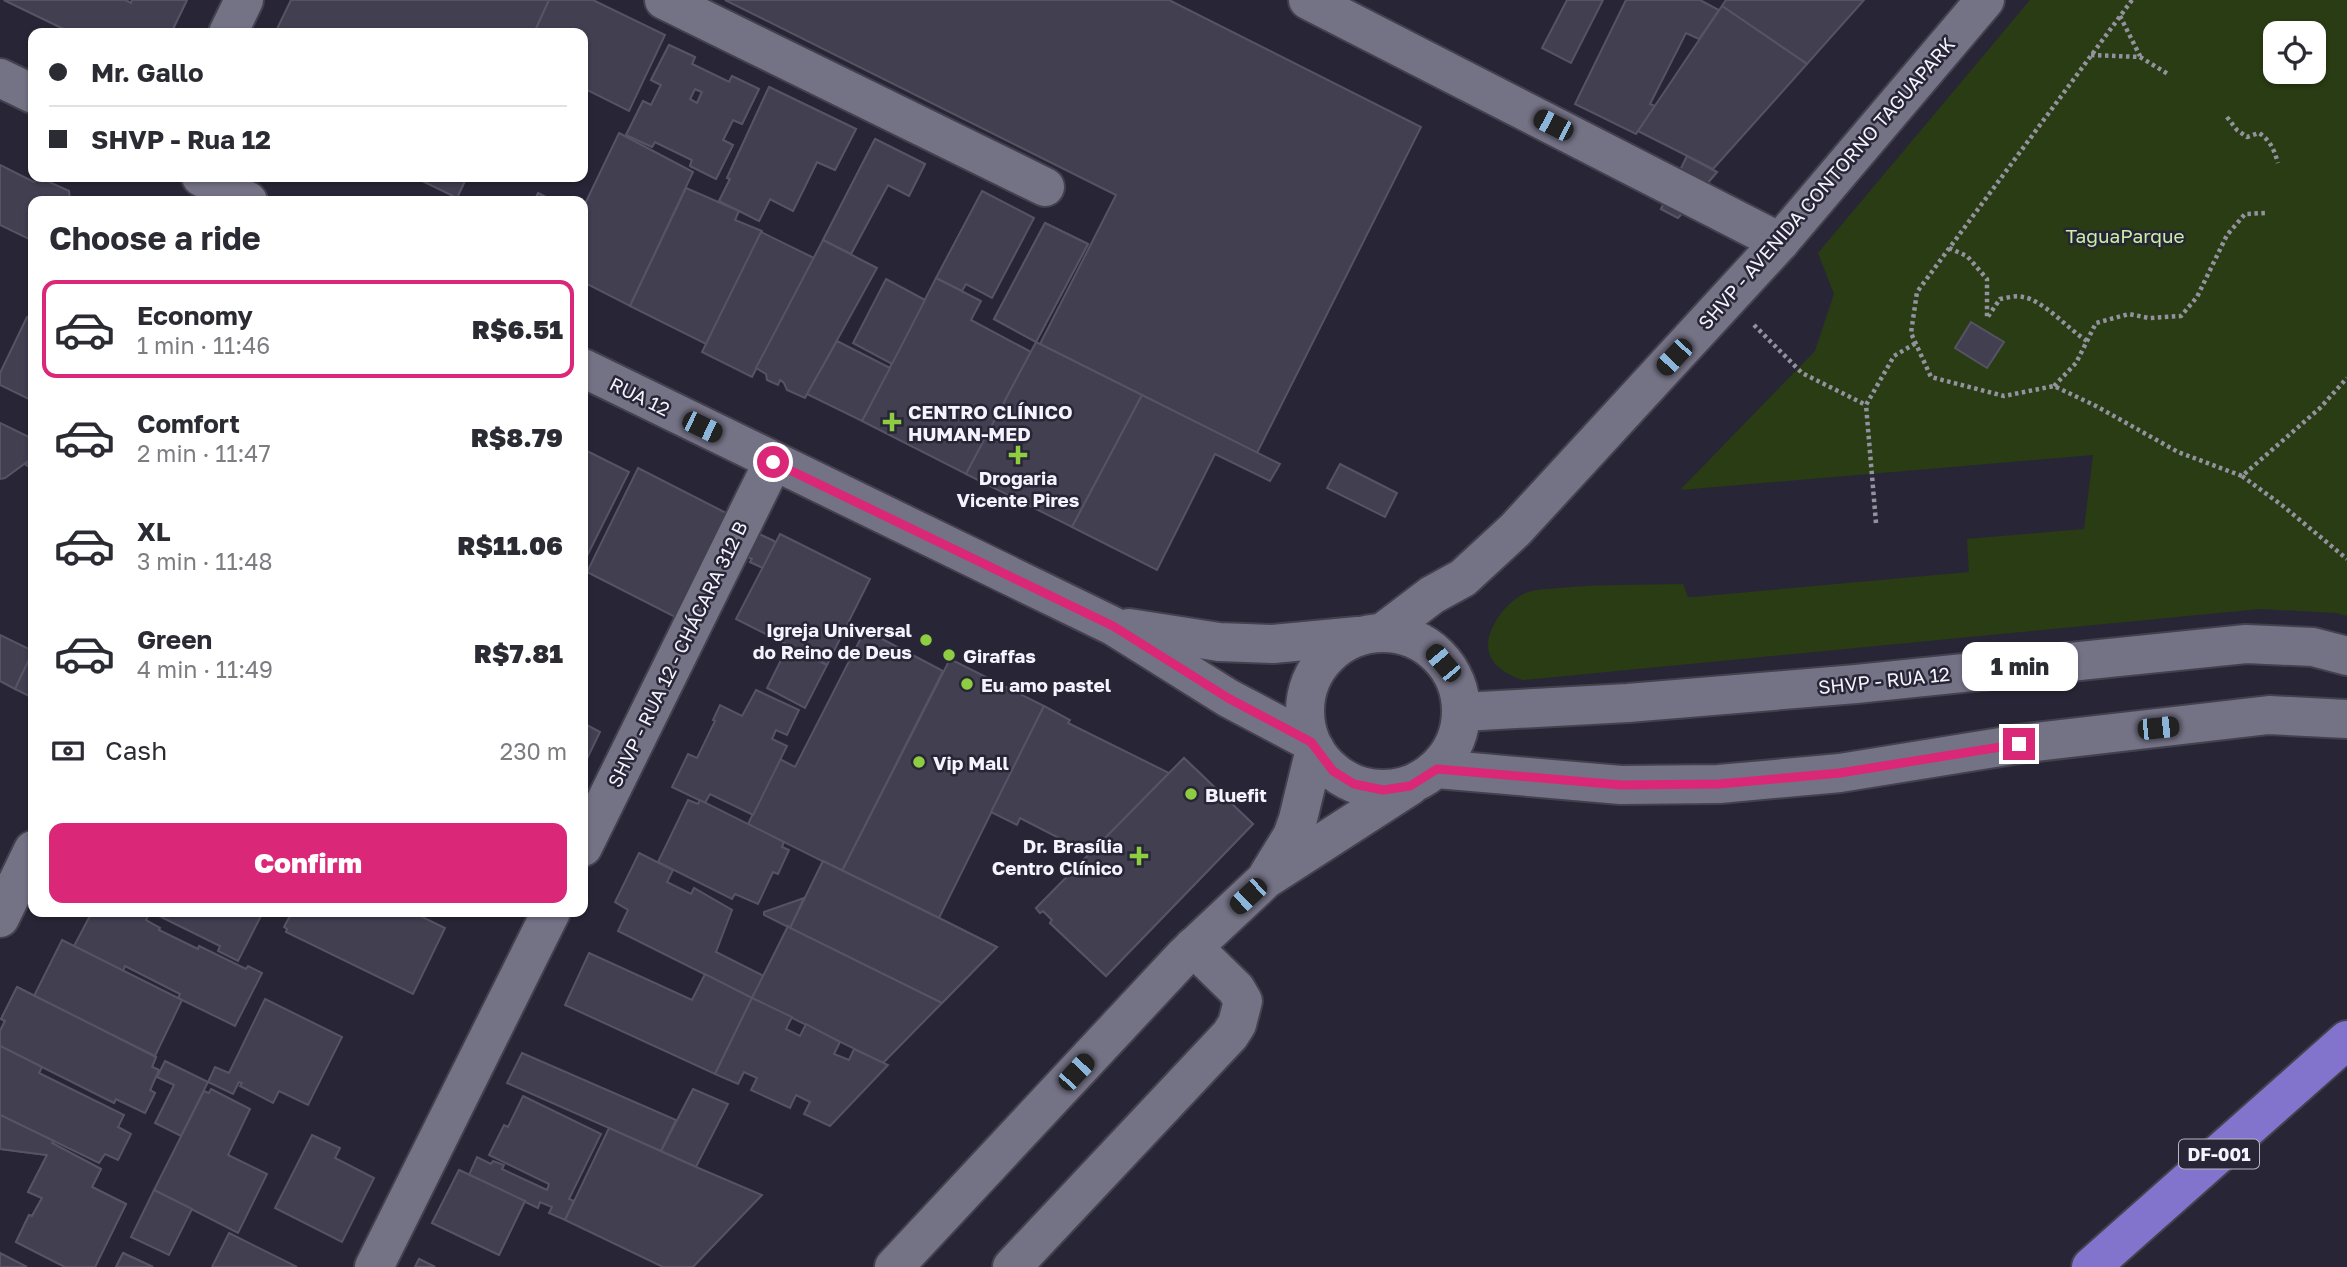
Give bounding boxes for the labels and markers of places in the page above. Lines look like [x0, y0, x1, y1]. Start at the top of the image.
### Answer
place label: CENTRO CLÍNICO HUMAN-MED [908, 400, 1073, 445]
marker: CENTRO CLÍNICO HUMAN-MED [882, 412, 902, 432]
marker: Drogaria Vicente Pires [1010, 447, 1026, 463]
place label: Drogaria Vicente Pires [957, 466, 1080, 511]
place label: Igreja Universal do Reino de Deus [753, 618, 912, 663]
marker: Igreja Universal do Reino de Deus [918, 632, 934, 648]
place label: Giraffas [963, 644, 1036, 667]
marker: Giraffas [941, 647, 957, 663]
place label: Eu amo pastel [981, 673, 1111, 696]
marker: Eu amo pastel [959, 676, 975, 692]
place label: Vip Mall [933, 751, 1009, 774]
marker: Vip Mall [911, 754, 927, 770]
place label: Bluefit [1205, 783, 1267, 806]
marker: Bluefit [1183, 786, 1199, 802]
place label: Dr. Brasília Centro Clínico [992, 834, 1123, 879]
marker: Dr. Brasília Centro Clínico [1129, 846, 1149, 866]

